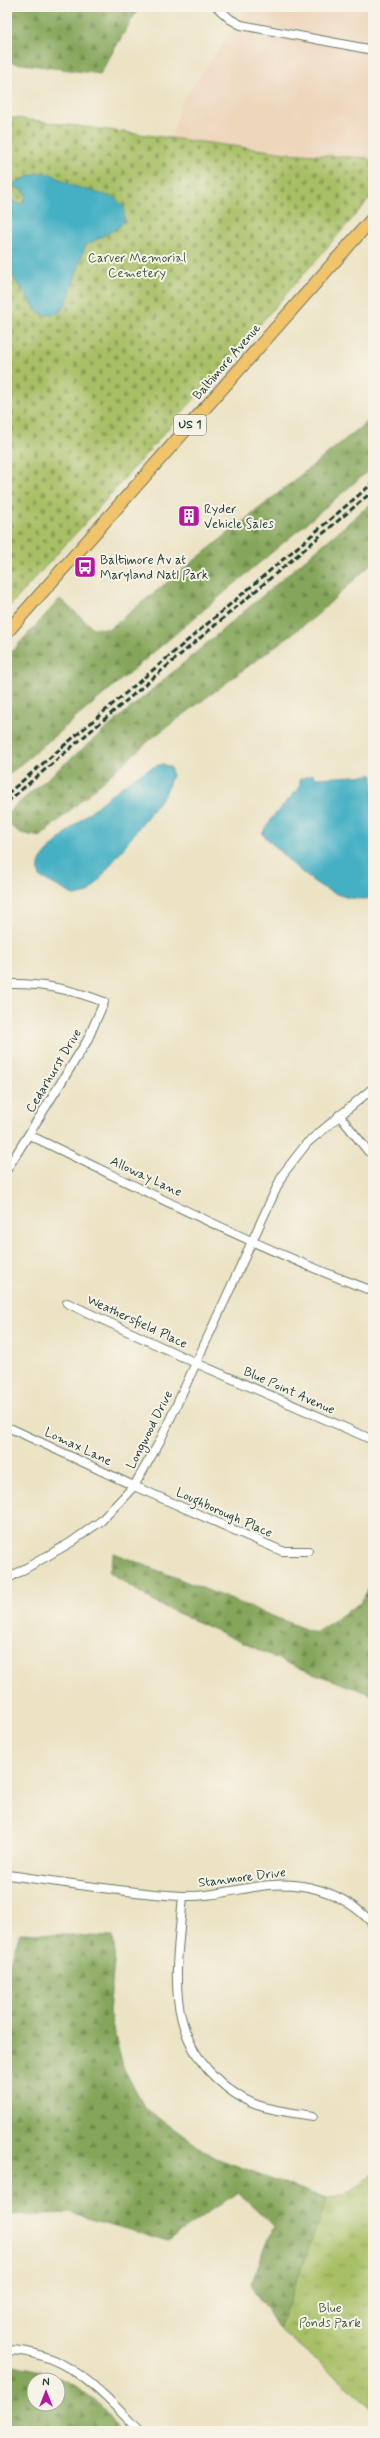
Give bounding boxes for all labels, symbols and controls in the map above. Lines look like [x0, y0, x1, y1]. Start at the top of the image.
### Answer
park label: Carver Memorial Cemetery [88, 250, 186, 282]
street label: Baltimore Avenue [189, 320, 265, 404]
road number: US 1 [174, 415, 206, 435]
place label: Ryder Vehicle Sales [204, 501, 274, 533]
building icon: Ryder Vehicle Sales [176, 503, 202, 529]
place label: Baltimore Av at Maryland Natl Park [100, 552, 209, 584]
bus stop icon: Baltimore Av at Maryland Natl Park [72, 554, 98, 580]
street label: Cedarhurst Drive [22, 1026, 86, 1116]
street label: Alloway Lane [107, 1153, 185, 1201]
street label: Weathersfield Place [84, 1291, 190, 1353]
street label: Blue Point Avenue [241, 1363, 337, 1419]
street label: Longwood Drive [123, 1388, 178, 1473]
street label: Lomax Lane [42, 1424, 114, 1470]
street label: Loughborough Place [172, 1484, 275, 1544]
street label: Stanmore Drive [197, 1864, 287, 1892]
park label: Blue Ponds Park [299, 2300, 361, 2332]
north arrow [26, 2372, 66, 2412]
text: N [42, 2376, 50, 2390]

